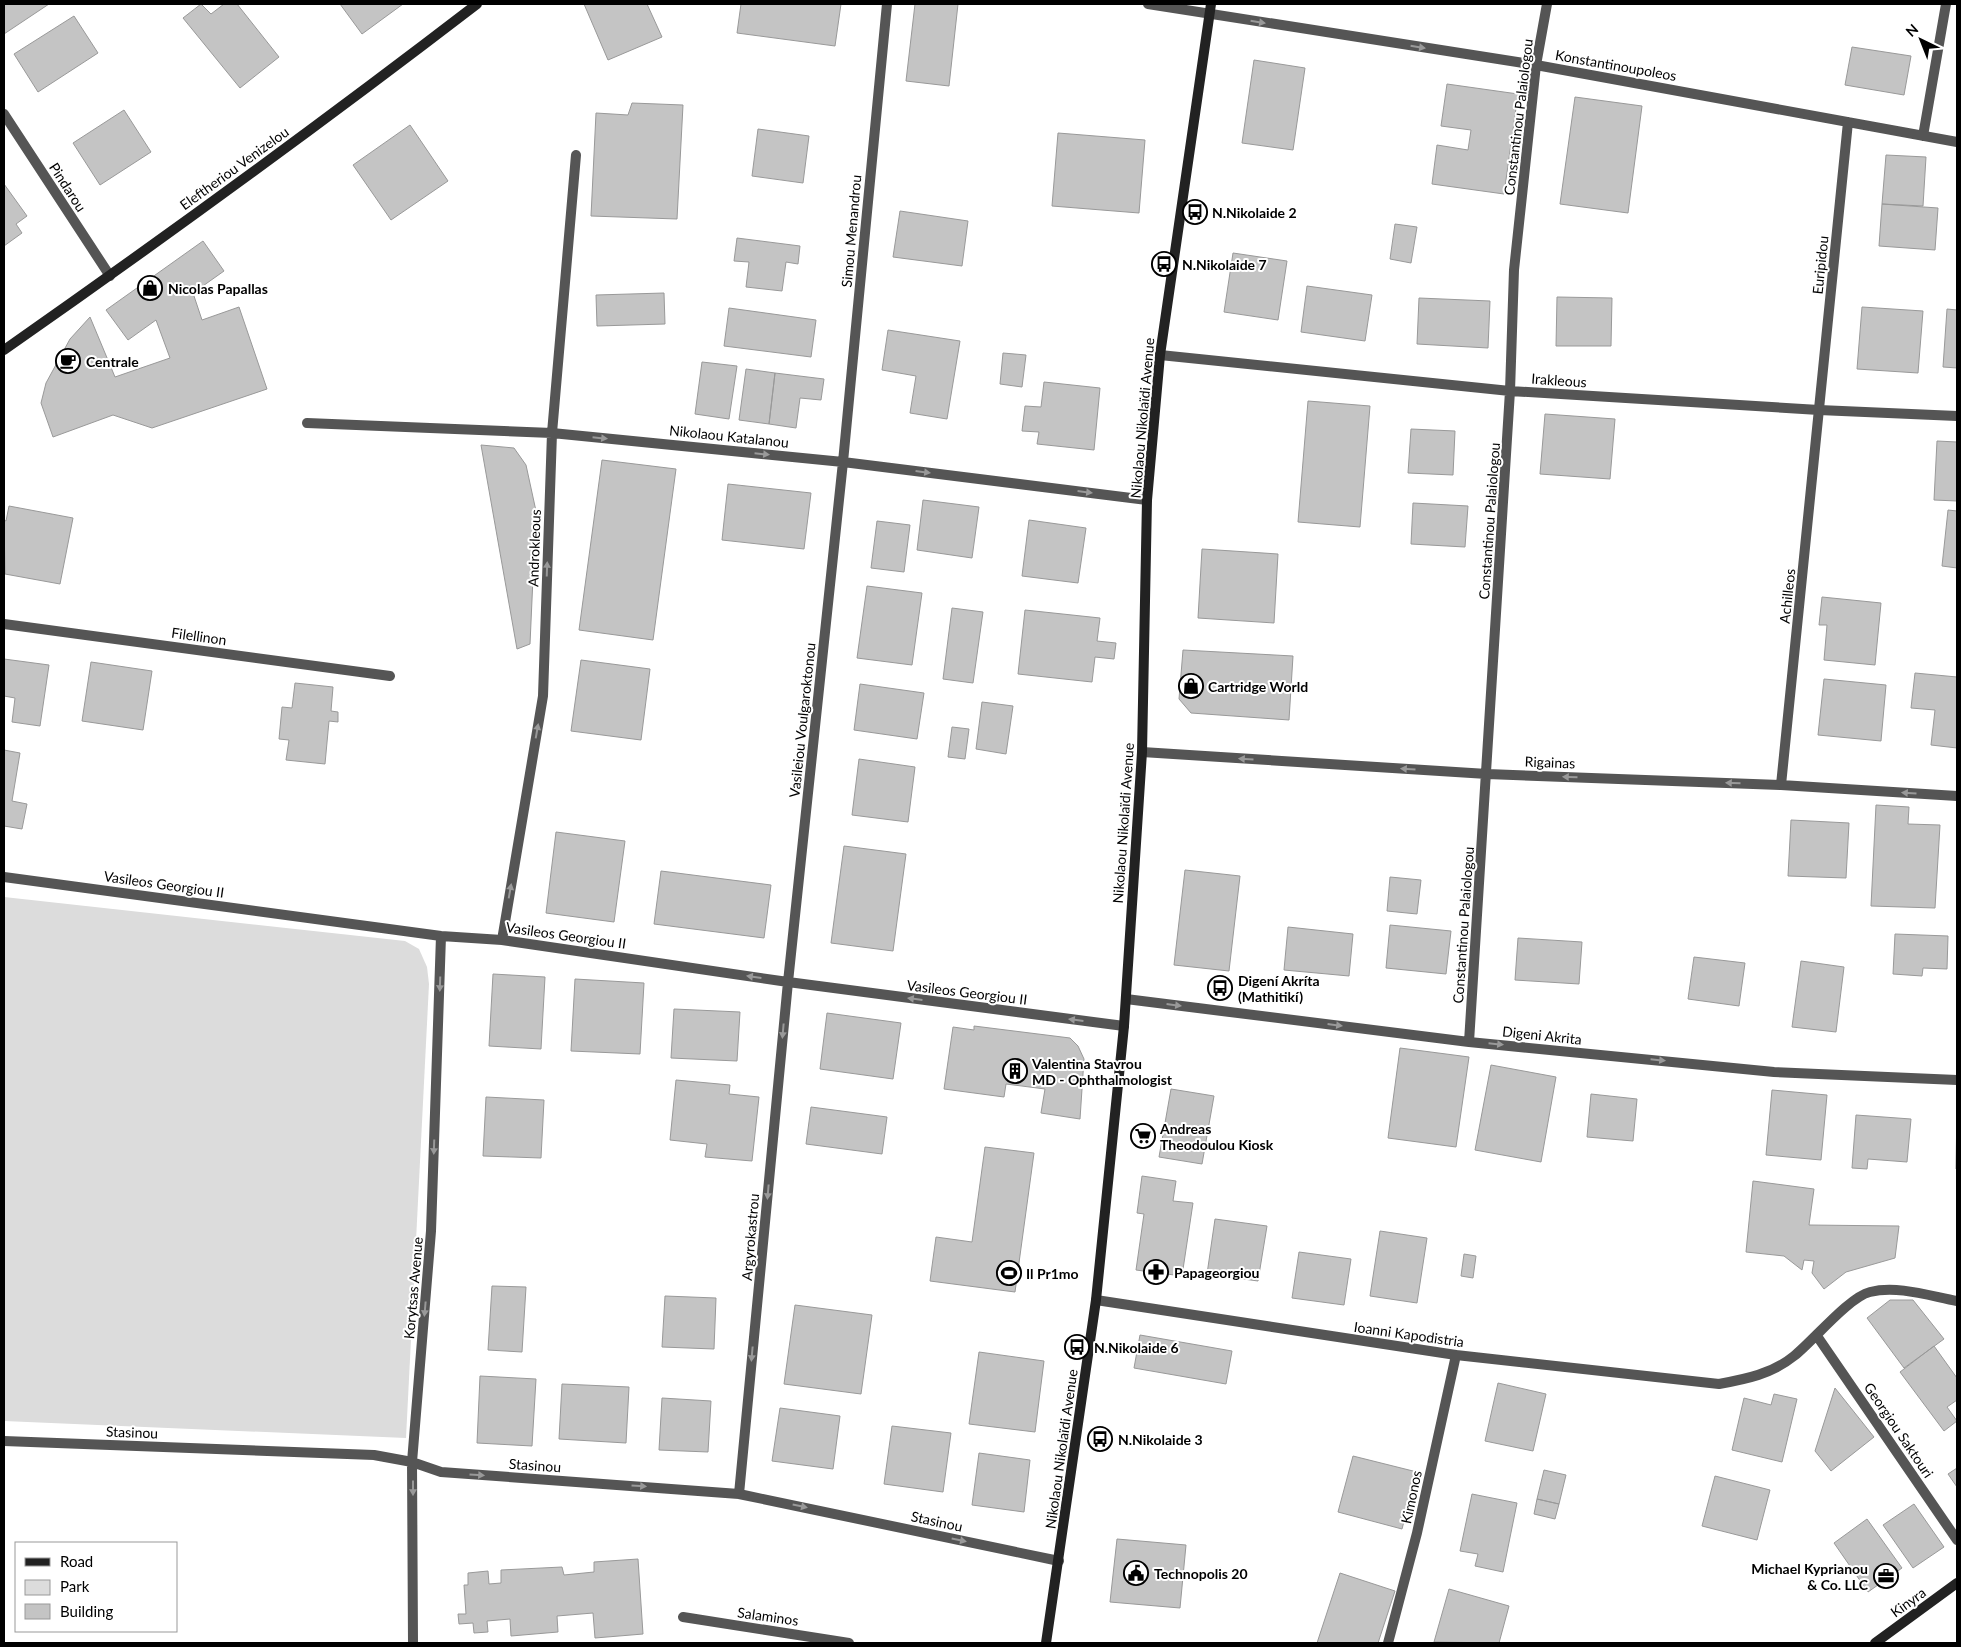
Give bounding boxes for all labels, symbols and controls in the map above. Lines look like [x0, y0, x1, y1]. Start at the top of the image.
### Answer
north arrow [1896, 15, 1946, 65]
one-way arrow [1250, 18, 1266, 26]
text: N [1902, 20, 1922, 40]
street label: Constantinou Palaiologou [1500, 38, 1536, 196]
one-way arrow [1411, 43, 1427, 51]
street label: Konstantinoupoleos [1554, 46, 1678, 84]
street label: Eleftheriou Venizelou [176, 123, 292, 213]
street label: Pindarou [46, 159, 90, 215]
street label: Simou Menandrou [838, 174, 864, 288]
bus stop icon: N.Nikolaide 2 [1182, 199, 1208, 225]
place label: N.Nikolaide 2 [1212, 204, 1297, 221]
street label: Euripidou [1808, 235, 1832, 295]
bus stop icon: N.Nikolaide 7 [1151, 251, 1177, 277]
place label: N.Nikolaide 7 [1182, 256, 1267, 273]
shop icon: Nicolas Papallas [137, 275, 163, 301]
place label: Nicolas Papallas [168, 280, 268, 297]
street label: Nikolaou Nikolaïdi Avenue [1127, 337, 1157, 499]
cafe icon: Centrale [55, 348, 81, 374]
place label: Centrale [86, 353, 139, 370]
street label: Irakleous [1531, 370, 1587, 390]
street label: Nikolaou Katalanou [668, 421, 790, 451]
one-way arrow [593, 434, 609, 442]
street label: Constantinou Palaiologou [1475, 442, 1503, 600]
one-way arrow [754, 450, 770, 458]
one-way arrow [916, 468, 932, 476]
one-way arrow [1077, 488, 1093, 496]
street label: Androkleous [524, 509, 544, 587]
one-way arrow [543, 561, 551, 577]
street label: Achilleos [1776, 568, 1798, 624]
street label: Filellinon [170, 624, 228, 648]
street label: Vasileiou Voulgaroktonou [785, 642, 819, 798]
shop icon: Cartridge World [1178, 673, 1204, 699]
place label: Cartridge World [1208, 678, 1308, 695]
one-way arrow [534, 723, 542, 739]
street label: Nikolaou Nikolaïdi Avenue [1109, 742, 1137, 904]
street label: Rigainas [1524, 753, 1576, 771]
one-way arrow [1237, 754, 1253, 762]
one-way arrow [1400, 764, 1416, 772]
one-way arrow [1562, 772, 1578, 780]
one-way arrow [1724, 779, 1740, 787]
one-way arrow [1900, 788, 1916, 796]
street label: Constantinou Palaiologou [1449, 846, 1477, 1004]
street label: Vasileos Georgiou II [103, 867, 225, 901]
one-way arrow [507, 883, 515, 899]
street label: Vasileos Georgiou II [505, 918, 627, 952]
place label: Digení Akríta (Mathitikí) [1238, 972, 1320, 1005]
one-way arrow [745, 973, 761, 981]
bus stop icon: Digení Akríta (Mathitikí) [1207, 975, 1233, 1001]
street label: Vasileos Georgiou II [906, 976, 1028, 1008]
one-way arrow [435, 977, 443, 993]
one-way arrow [907, 995, 923, 1003]
one-way arrow [1166, 1001, 1182, 1009]
one-way arrow [1068, 1016, 1084, 1024]
one-way arrow [1327, 1021, 1343, 1029]
street label: Digeni Akrita [1501, 1022, 1583, 1048]
one-way arrow [779, 1023, 787, 1039]
one-way arrow [1489, 1041, 1505, 1049]
place label: Valentina Stavrou MD - Ophthalmologist [1031, 1055, 1173, 1088]
one-way arrow [1650, 1057, 1666, 1065]
building icon: Valentina Stavrou MD - Ophthalmologist [1002, 1058, 1028, 1084]
place label: Andreas Theodoulou Kiosk [1159, 1120, 1274, 1153]
supermarket icon: Andreas Theodoulou Kiosk [1130, 1123, 1156, 1149]
one-way arrow [430, 1139, 438, 1155]
one-way arrow [764, 1185, 772, 1201]
street label: Argyrokastrou [738, 1193, 762, 1281]
street label: Korytsas Avenue [400, 1236, 426, 1340]
pharmacy icon: Papageorgiou [1143, 1259, 1169, 1285]
sports icon: Il Pr1mo [996, 1260, 1022, 1286]
place label: Papageorgiou [1174, 1264, 1260, 1281]
place label: Il Pr1mo [1026, 1265, 1079, 1282]
one-way arrow [421, 1301, 429, 1317]
street label: Ioanni Kapodistria [1353, 1318, 1465, 1350]
bus stop icon: N.Nikolaide 6 [1064, 1334, 1090, 1360]
place label: N.Nikolaide 6 [1094, 1339, 1179, 1356]
one-way arrow [748, 1346, 756, 1362]
street label: Nikolaou Nikolaïdi Avenue [1041, 1368, 1081, 1530]
street label: Georgiou Saktouri [1861, 1379, 1937, 1481]
street label: Stasinou [106, 1423, 158, 1441]
bus stop icon: N.Nikolaide 3 [1087, 1426, 1113, 1452]
place label: N.Nikolaide 3 [1118, 1431, 1203, 1448]
street label: Stasinou [508, 1455, 562, 1475]
street label: Kimonos [1397, 1469, 1425, 1525]
one-way arrow [469, 1471, 485, 1479]
one-way arrow [409, 1481, 417, 1497]
one-way arrow [631, 1483, 647, 1491]
one-way arrow [792, 1503, 808, 1511]
street label: Stasinou [910, 1507, 964, 1535]
one-way arrow [951, 1536, 967, 1544]
legend [15, 1542, 178, 1632]
text: Road [60, 1552, 93, 1570]
public building icon: Technopolis 20 [1123, 1560, 1149, 1586]
place label: Michael Kyprianou & Co. LLC [1751, 1560, 1869, 1593]
office icon: Michael Kyprianou & Co. LLC [1873, 1563, 1899, 1589]
place label: Technopolis 20 [1154, 1565, 1248, 1582]
text: Park [60, 1577, 90, 1595]
street label: Kinyra [1887, 1584, 1929, 1620]
text: Building [60, 1602, 113, 1620]
street label: Salaminos [736, 1603, 800, 1629]

